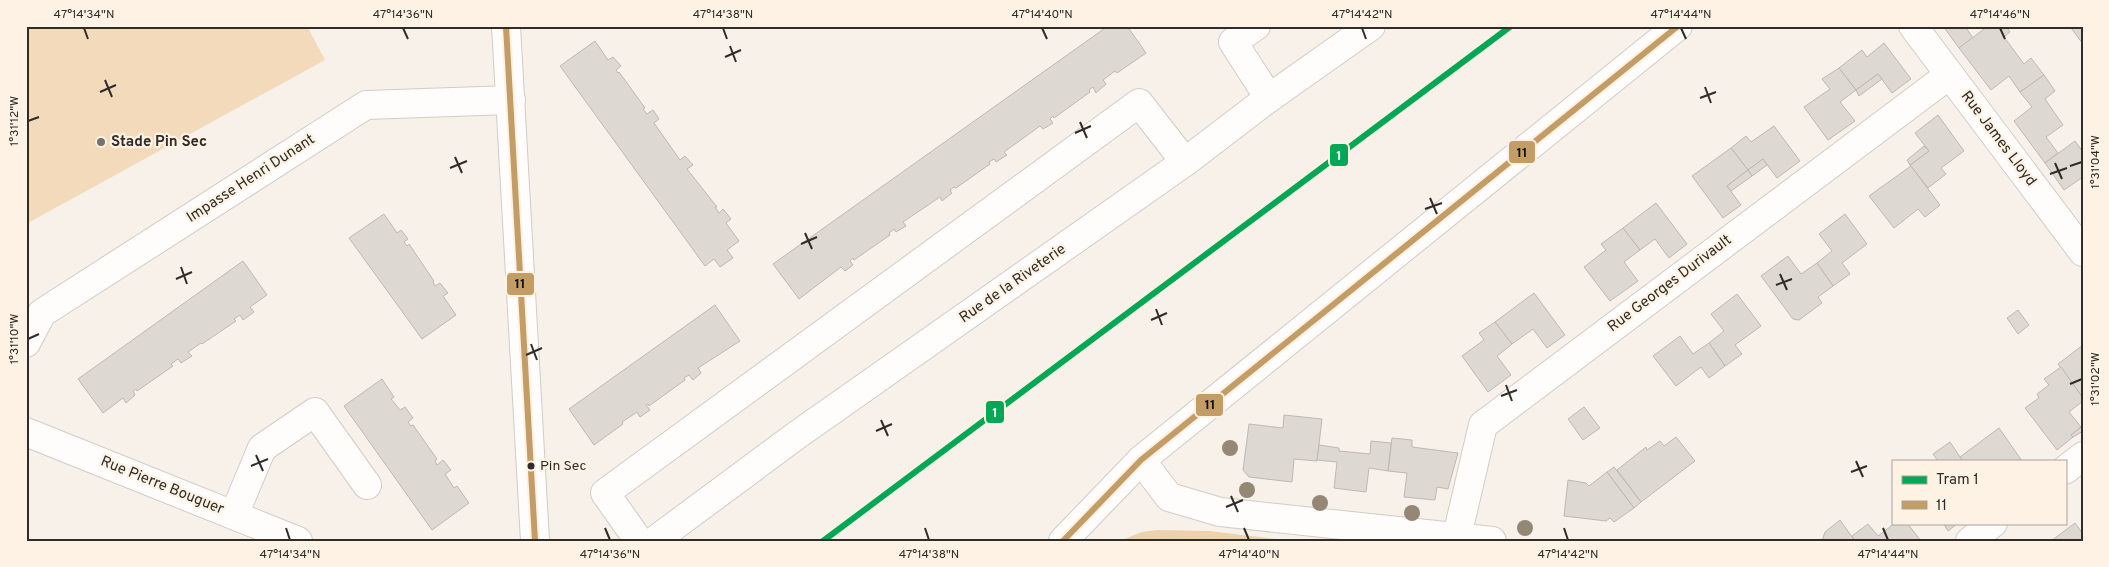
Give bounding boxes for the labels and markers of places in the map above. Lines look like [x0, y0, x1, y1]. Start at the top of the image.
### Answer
place label: Stade Pin Sec [111, 133, 207, 152]
marker: Stade Pin Sec [95, 136, 107, 148]
place label: Pin Sec [540, 458, 586, 475]
marker: Pin Sec [526, 461, 536, 471]

